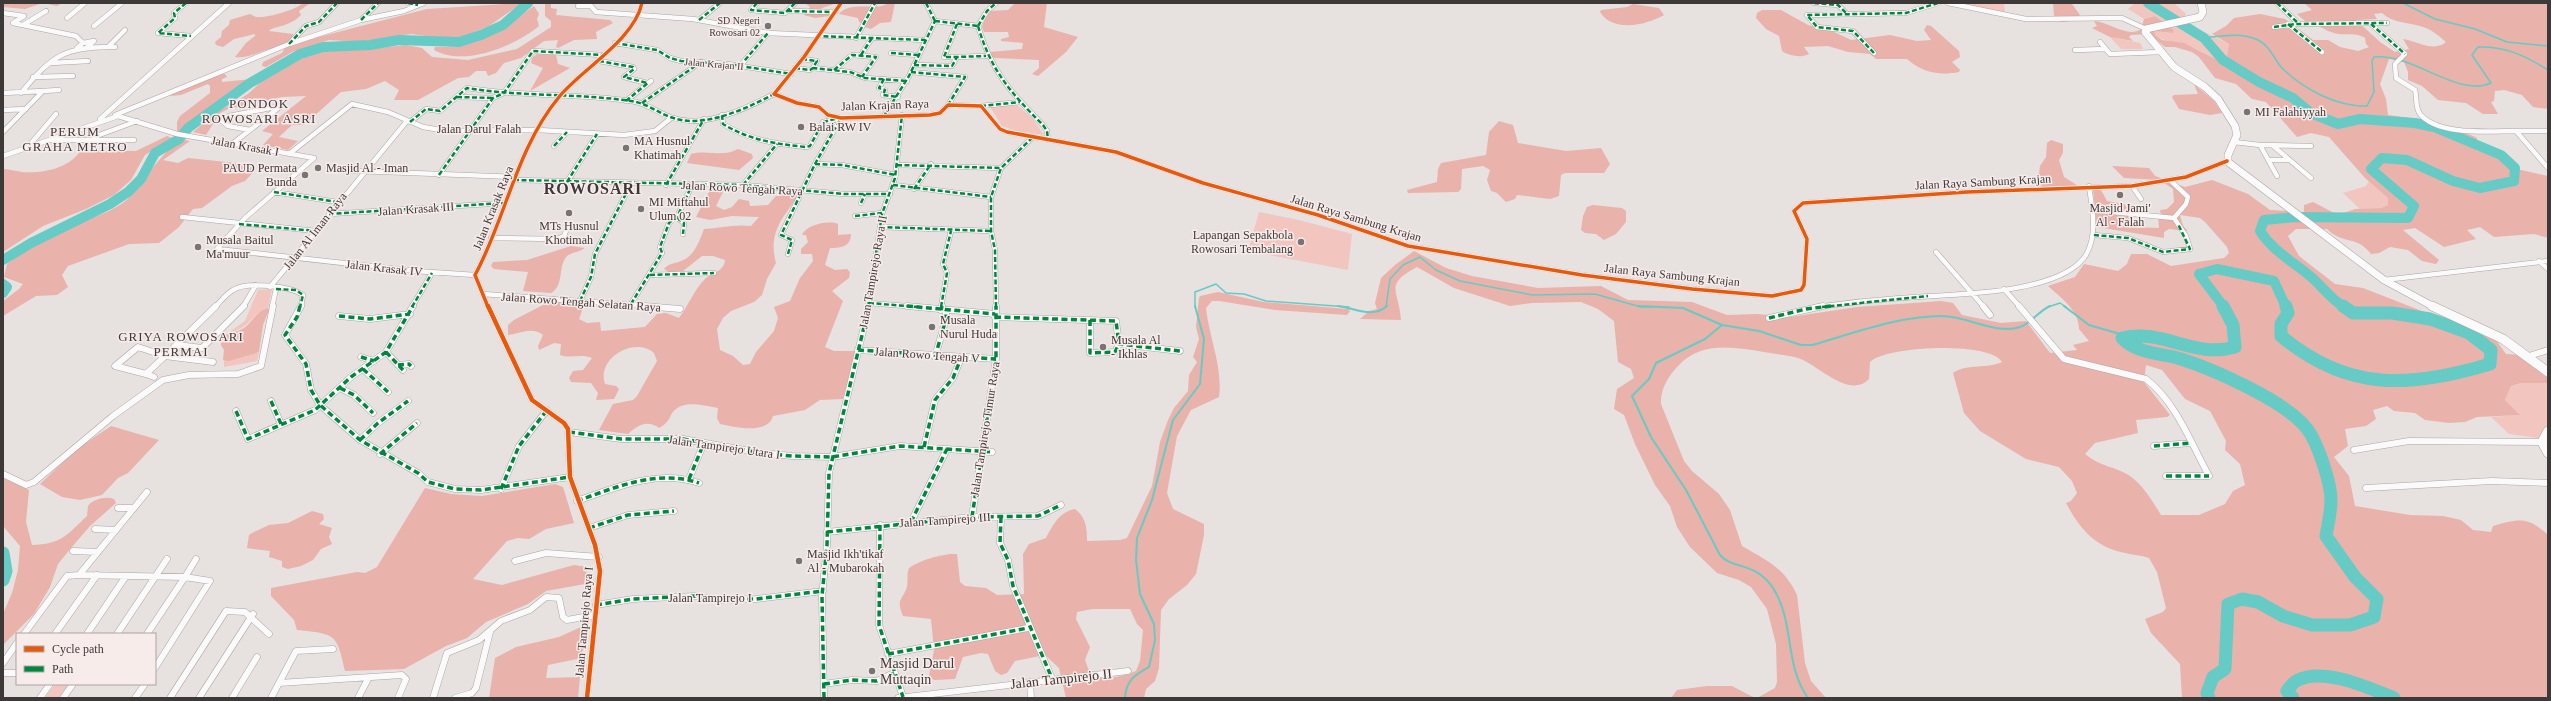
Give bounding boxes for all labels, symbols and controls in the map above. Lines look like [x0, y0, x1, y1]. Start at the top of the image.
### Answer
place label: SD Negeri Rowosari 02 [709, 15, 760, 38]
marker: SD Negeri Rowosari 02 [763, 21, 773, 31]
street label: Jalan Krajan II [684, 56, 744, 72]
district label: PONDOK ROWOSARI ASRI [202, 96, 316, 126]
street label: Jalan Krajan Raya [841, 96, 930, 114]
place label: MI Falahiyyah [2255, 105, 2326, 119]
marker: MI Falahiyyah [2242, 107, 2252, 117]
place label: Balai RW IV [809, 120, 872, 134]
street label: Jalan Darul Falah [437, 122, 521, 136]
marker: Balai RW IV [796, 122, 806, 132]
district label: PERUM GRAHA METRO [22, 124, 128, 154]
street label: Jalan Krasak I [210, 133, 280, 159]
place label: MA Husnul Khatimah [634, 134, 691, 162]
marker: MA Husnul Khatimah [621, 143, 631, 153]
place label: PAUD Permata Bunda [223, 161, 298, 189]
place label: Masjid Al - Iman [326, 161, 408, 175]
marker: Masjid Al - Iman [313, 163, 323, 173]
street label: Jalan Krasak Raya [470, 163, 516, 252]
marker: PAUD Permata Bunda [300, 170, 310, 180]
street label: Jalan Raya Sambung Krajan [1915, 171, 2051, 193]
street label: Jalan Rowo Tengah Raya [681, 178, 804, 198]
district label: ROWOSARI [544, 180, 642, 197]
street label: Jalan Al Iman Raya [280, 189, 350, 272]
marker: Masjid Jami' Al - Falah [2115, 190, 2125, 200]
street label: Jalan Raya Sambung Krajan [1289, 191, 1423, 245]
place label: MI Miftahul Ulum 02 [649, 195, 709, 223]
street label: Jalan Krasak III [377, 199, 455, 219]
place label: Masjid Jami' Al - Falah [2089, 201, 2151, 229]
marker: MI Miftahul Ulum 02 [636, 204, 646, 214]
marker: MTs Husnul Khotimah [564, 208, 574, 218]
street label: Jalan Tampirejo Raya II [856, 214, 890, 330]
place label: MTs Husnul Khotimah [539, 219, 599, 247]
place label: Lapangan Sepakbola Rowosari Tembalang [1191, 228, 1294, 256]
place label: Musala Baitul Ma'muur [206, 233, 274, 261]
marker: Lapangan Sepakbola Rowosari Tembalang [1296, 237, 1306, 247]
marker: Musala Baitul Ma'muur [193, 242, 203, 252]
street label: Jalan Krasak IV [345, 257, 423, 279]
street label: Jalan Raya Sambung Krajan [1603, 261, 1741, 289]
street label: Jalan Rowo Tengah Selatan Raya [501, 289, 662, 315]
place label: Musala Nurul Huda [940, 313, 998, 341]
marker: Musala Nurul Huda [927, 322, 937, 332]
district label: GRIYA ROWOSARI PERMAI [118, 329, 244, 359]
place label: Musala Al - Ikhlas [1111, 333, 1161, 361]
marker: Musala Al - Ikhlas [1098, 342, 1108, 352]
street label: Jalan Rowo Tengah V [874, 344, 981, 366]
street label: Jalan Tampirejo Timur Raya [967, 360, 1003, 498]
street label: Jalan Tampirejo Utara I [667, 432, 781, 462]
street label: Jalan Tampirejo III [899, 510, 991, 530]
place label: Masjid Ikh'tikaf Al - Mubarokah [807, 547, 884, 575]
marker: Masjid Ikh'tikaf Al - Mubarokah [794, 556, 804, 566]
street label: Jalan Tampirejo Raya I [572, 566, 596, 678]
street label: Jalan Tampirejo I [668, 591, 752, 605]
legend [16, 633, 156, 685]
text: Cycle path [52, 642, 104, 656]
place label: Masjid Darul Muttaqin [880, 656, 954, 687]
text: Path [52, 662, 73, 676]
marker: Masjid Darul Muttaqin [867, 666, 877, 676]
street label: Jalan Tampirejo II [1009, 666, 1113, 692]

